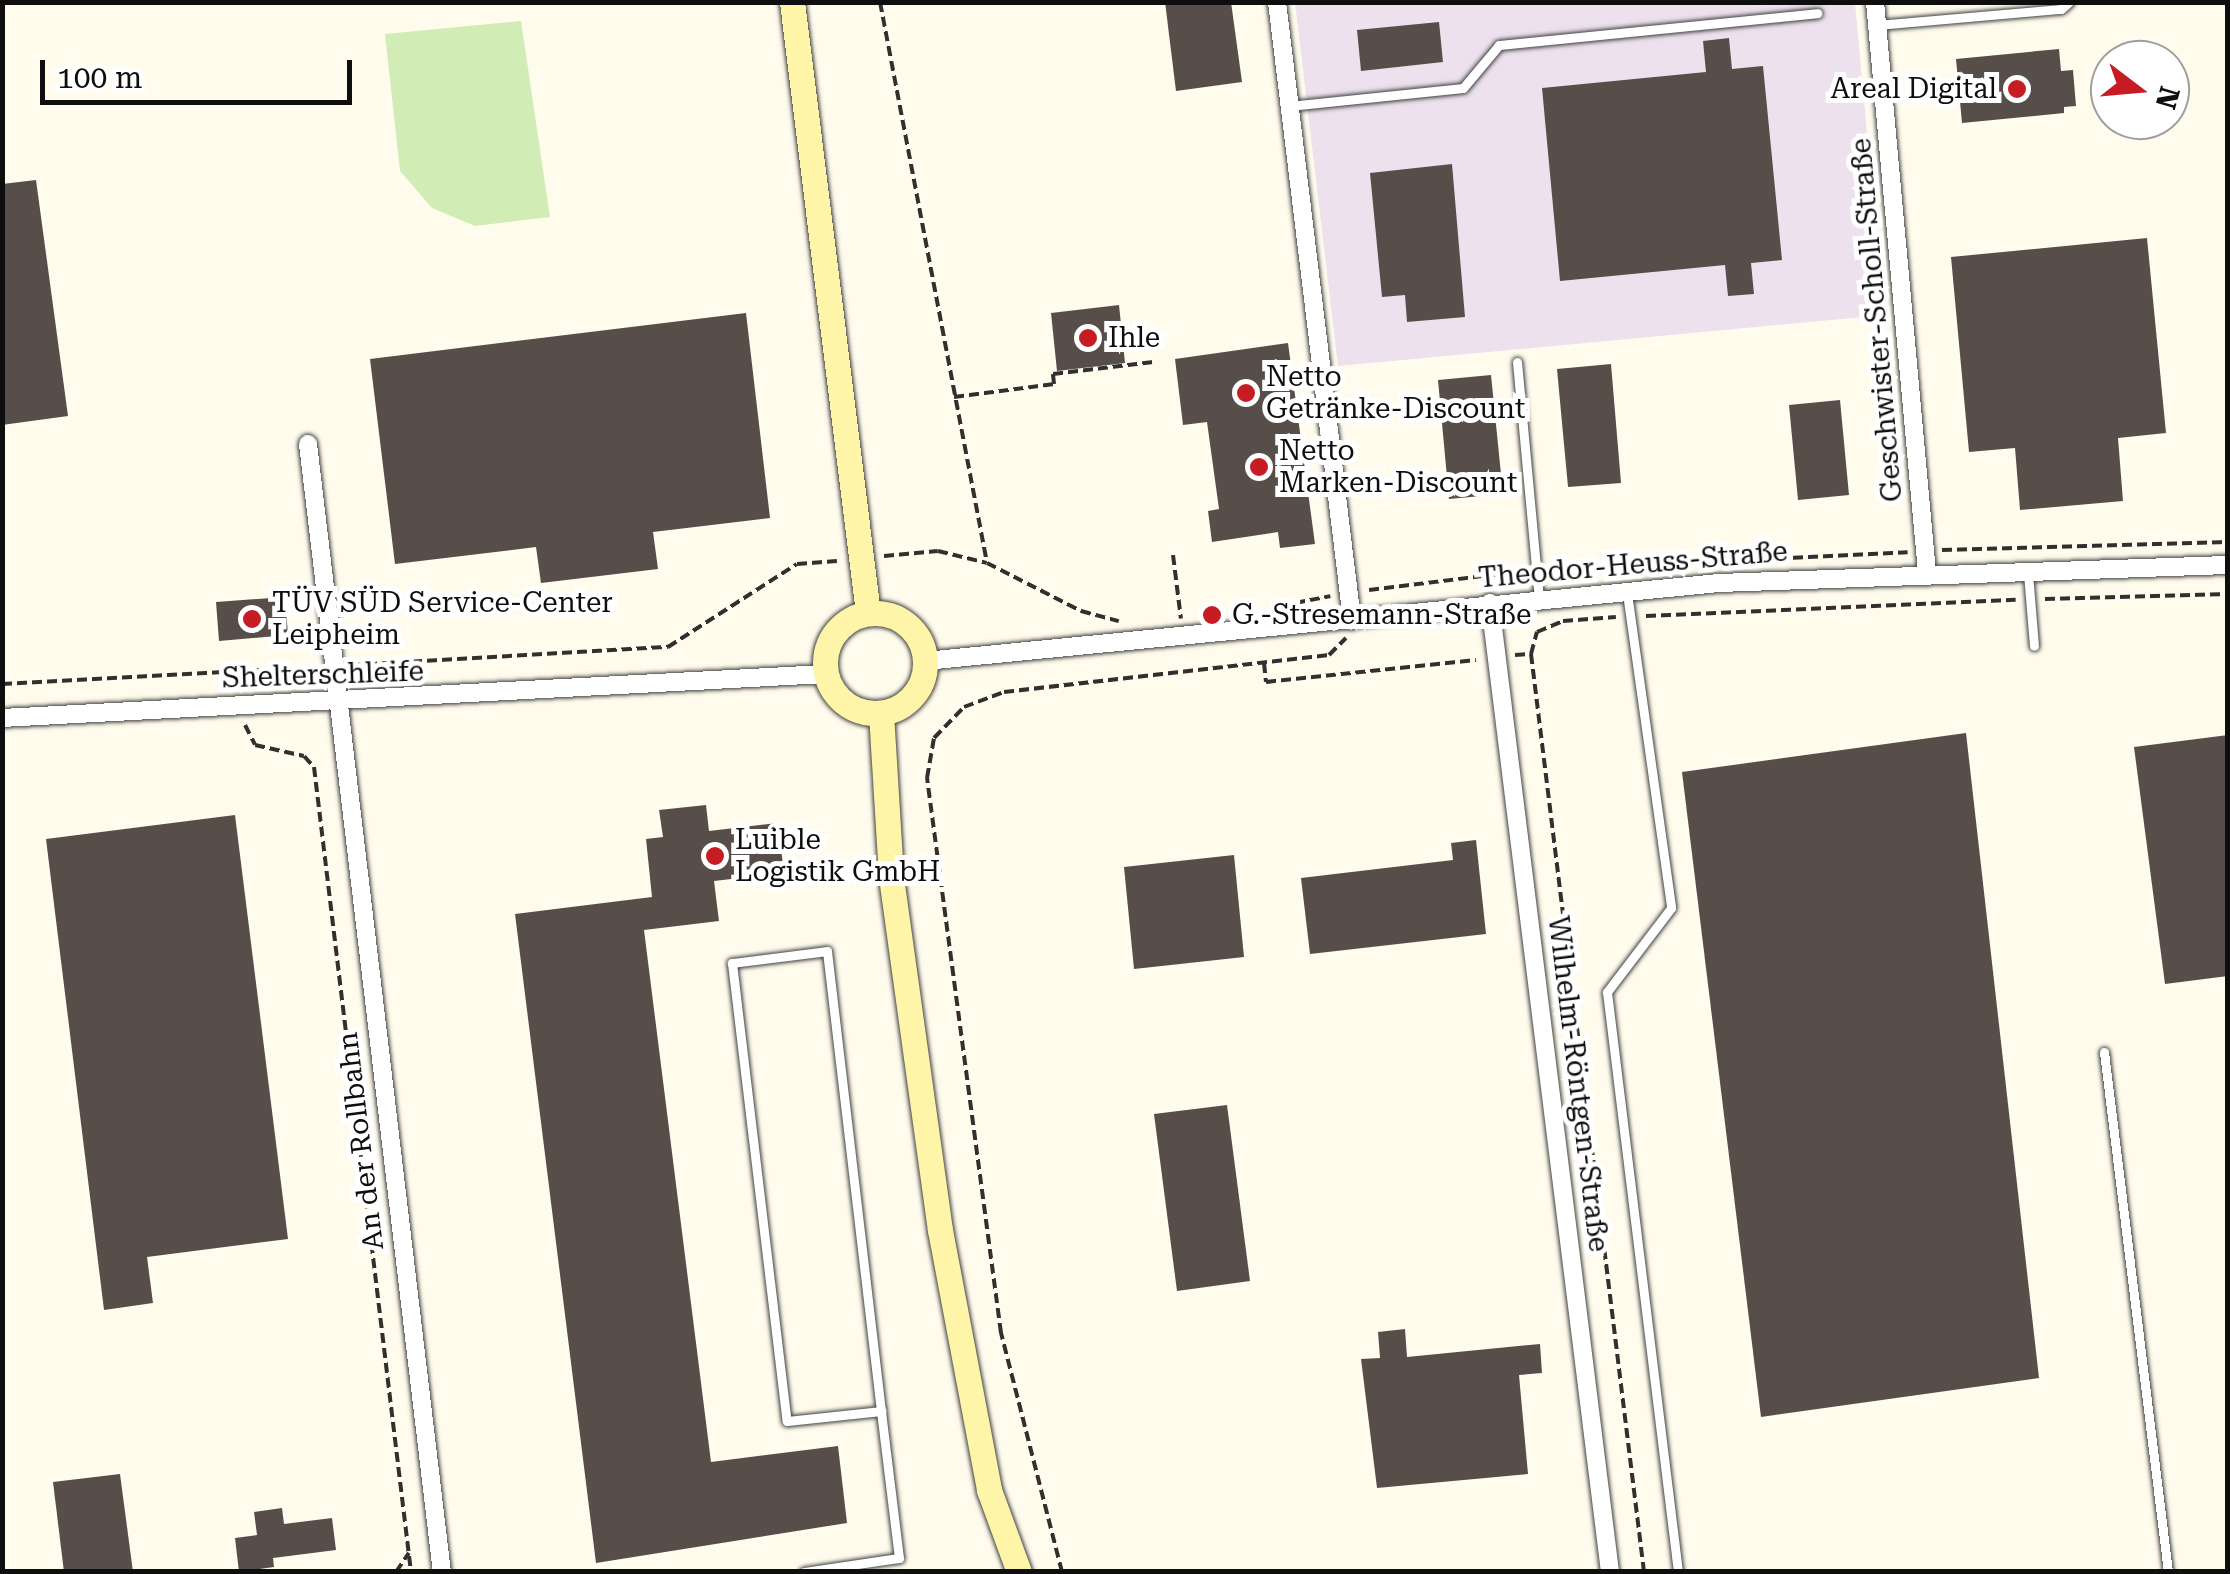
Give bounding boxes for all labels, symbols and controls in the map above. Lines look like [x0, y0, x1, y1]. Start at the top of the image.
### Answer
scale bar [45, 40, 358, 102]
north arrow [2090, 40, 2190, 140]
text: 100 m [57, 60, 142, 95]
place label: Areal Digital [1831, 72, 1997, 106]
marker: Areal Digital [2006, 78, 2028, 100]
text: N [2149, 83, 2186, 113]
street label: Geschwister-Scholl-Straße [1844, 137, 1910, 503]
place label: Ihle [1108, 321, 1160, 355]
marker: Ihle [1077, 327, 1099, 349]
place label: Netto Getränke-Discount [1266, 360, 1526, 426]
marker: Netto Getränke-Discount [1235, 382, 1257, 404]
place label: Netto Marken-Discount [1279, 434, 1517, 500]
marker: Netto Marken-Discount [1248, 456, 1270, 478]
street label: Theodor-Heuss-Straße [1477, 535, 1789, 595]
place label: TÜV SÜD Service-Center Leipheim [272, 586, 613, 652]
place label: G.-Stresemann-Straße [1232, 598, 1531, 632]
marker: G.-Stresemann-Straße [1201, 604, 1223, 626]
marker: TÜV SÜD Service-Center Leipheim [241, 608, 263, 630]
street label: Shelterschleife [222, 655, 424, 695]
place label: Luible Logistik GmbH [735, 823, 940, 889]
marker: Luible Logistik GmbH [704, 845, 726, 867]
street label: Wilhelm-Röntgen-Straße [1541, 914, 1615, 1254]
street label: An der Rollbahn [331, 1030, 391, 1252]

